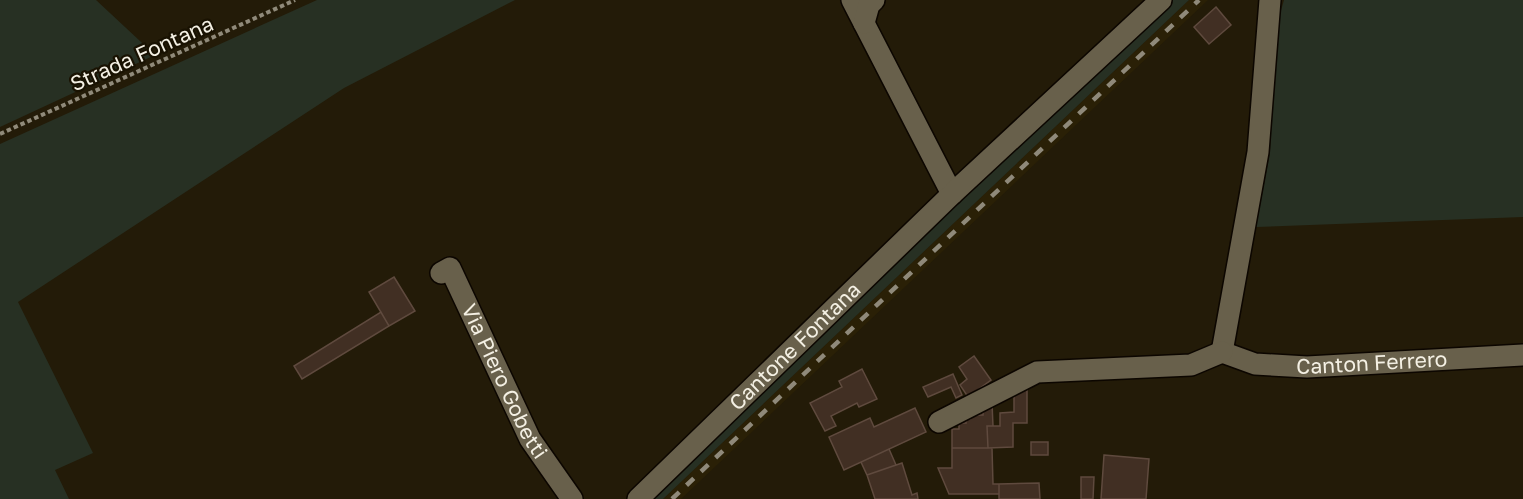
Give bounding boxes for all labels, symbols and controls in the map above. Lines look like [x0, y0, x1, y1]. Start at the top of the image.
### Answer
street label: Strada Fontana [66, 10, 217, 96]
street label: Cantone Fontana [723, 276, 865, 415]
street label: Via Piero Gobetti [457, 299, 554, 463]
street label: Canton Ferrero [1295, 345, 1448, 379]

